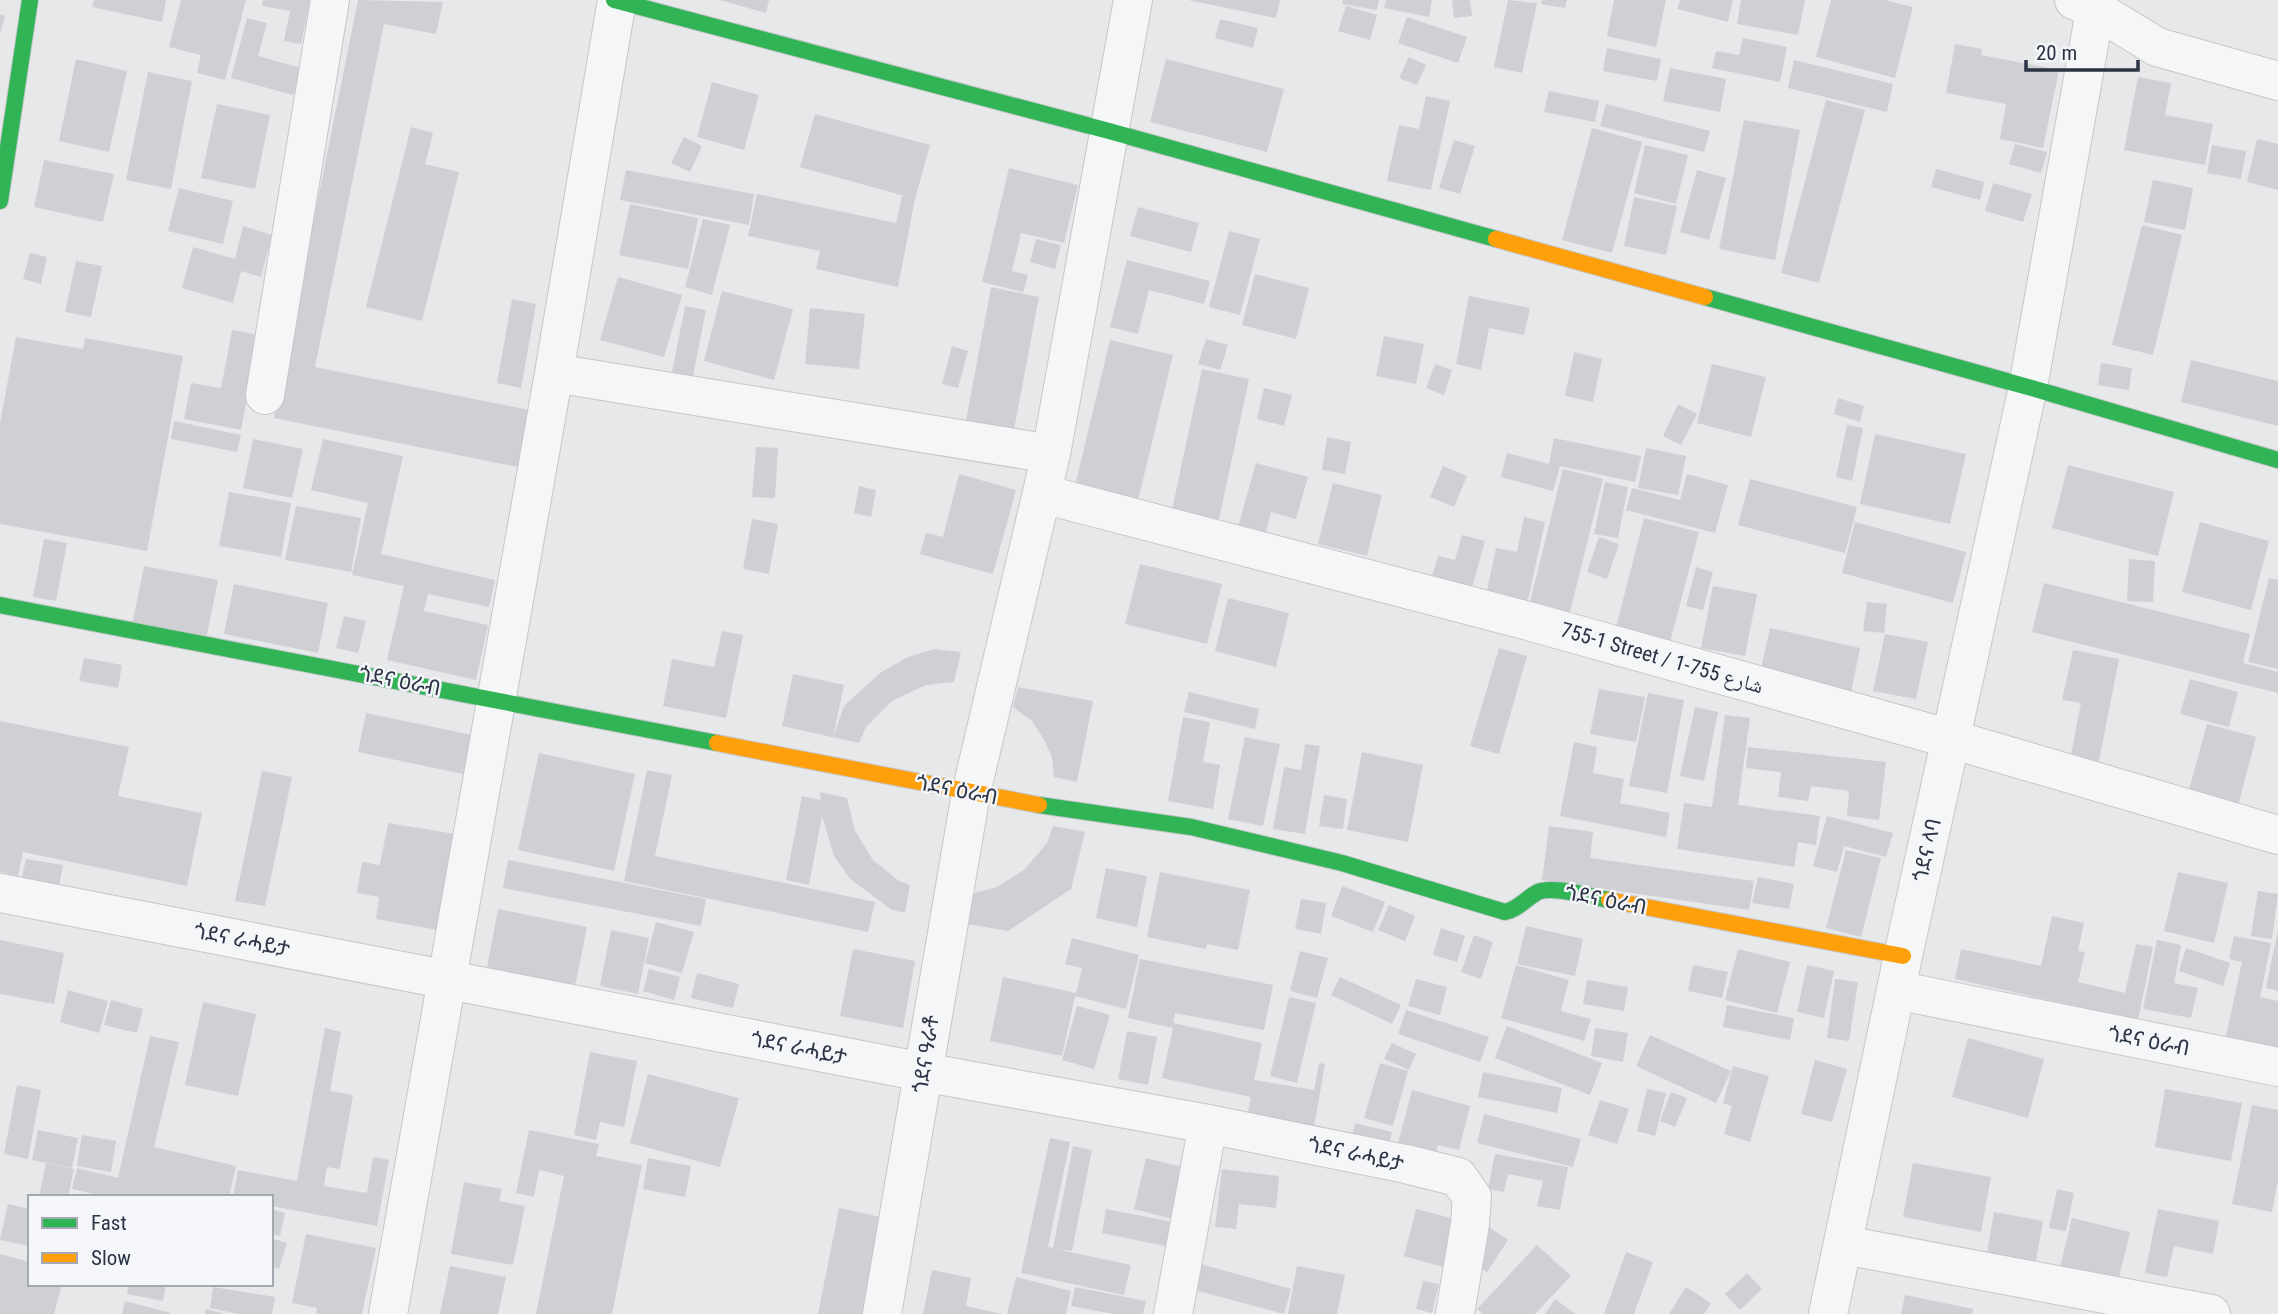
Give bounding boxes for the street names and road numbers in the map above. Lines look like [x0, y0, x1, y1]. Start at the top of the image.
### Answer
street label: 755-1 Street / شارع 755-1 [1558, 618, 1766, 699]
street label: ጎደና ዕራብ [357, 661, 443, 701]
street label: ጎደና ዕራብ [914, 770, 1000, 810]
street label: ጎደና ላባ [1908, 816, 1946, 884]
street label: ጎደና ዕራብ [1563, 880, 1649, 920]
street label: ጎደና ራሓይታ [192, 919, 292, 961]
street label: ጎደና ዓራቶ [908, 1013, 944, 1095]
street label: ጎደና ዕራብ [2106, 1021, 2192, 1061]
street label: ጎደና ራሓይታ [749, 1027, 849, 1069]
street label: ጎደና ራሓይታ [1306, 1132, 1406, 1176]

